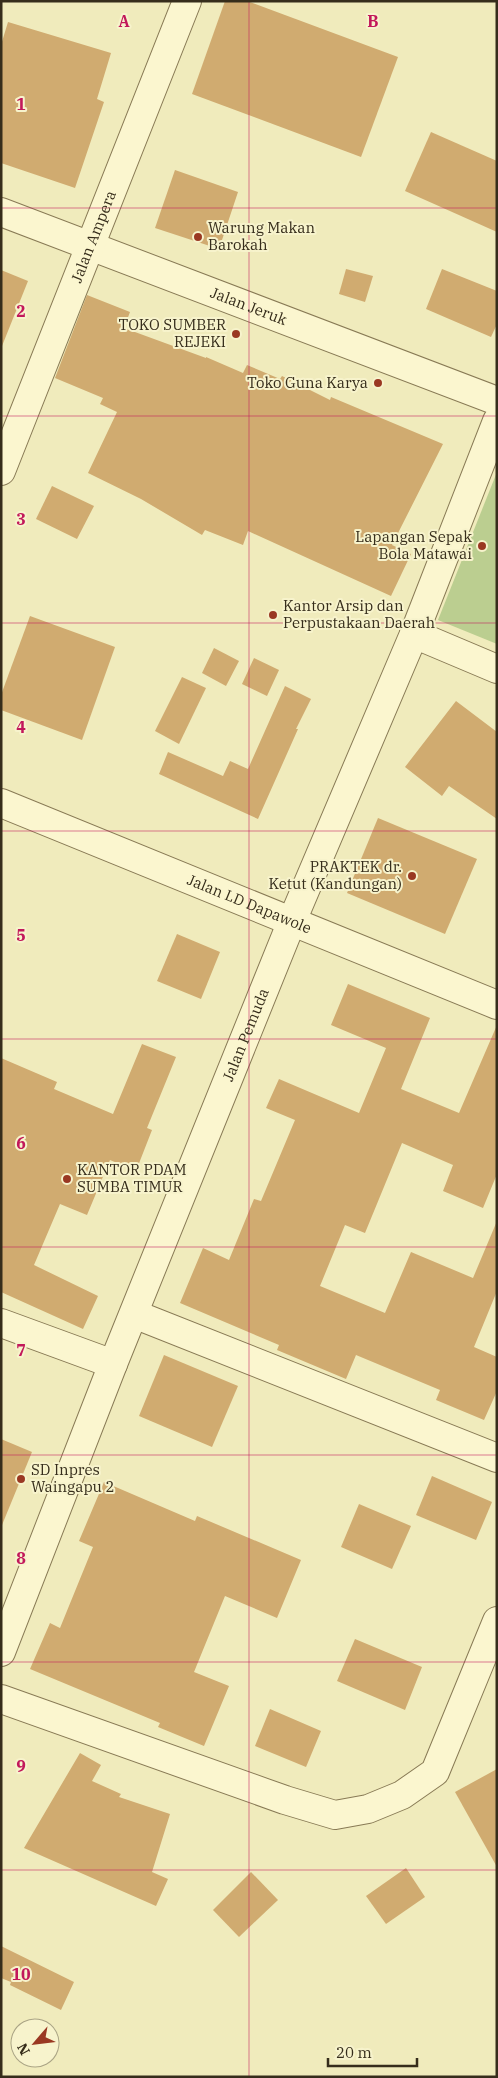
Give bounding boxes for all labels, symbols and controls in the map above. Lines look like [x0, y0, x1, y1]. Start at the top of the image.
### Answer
text: A [118, 11, 130, 31]
text: B [367, 11, 379, 31]
text: 1 [16, 94, 26, 114]
street label: Jalan Ampera [66, 188, 120, 285]
place label: Warung Makan Barokah [208, 218, 315, 254]
marker: Warung Makan Barokah [192, 231, 204, 243]
street label: Jalan Jeruk [208, 283, 290, 329]
text: 2 [16, 301, 26, 321]
place label: TOKO SUMBER REJEKI [118, 315, 226, 351]
marker: TOKO SUMBER REJEKI [230, 328, 242, 340]
place label: Toko Guna Karya [247, 373, 368, 392]
marker: Toko Guna Karya [372, 377, 384, 389]
text: 3 [16, 509, 26, 529]
place label: Lapangan Sepak Bola Matawai [355, 527, 472, 563]
marker: Lapangan Sepak Bola Matawai [476, 540, 488, 552]
place label: Kantor Arsip dan Perpustakaan Daerah [283, 596, 435, 632]
marker: Kantor Arsip dan Perpustakaan Daerah [267, 609, 279, 621]
text: 4 [16, 717, 26, 737]
place label: PRAKTEK dr. Ketut (Kandungan) [268, 857, 402, 893]
street label: Jalan LD Dapawole [184, 870, 314, 937]
marker: PRAKTEK dr. Ketut (Kandungan) [406, 870, 418, 882]
text: 5 [16, 925, 26, 945]
street label: Jalan Pemuda [218, 985, 273, 1084]
text: 6 [16, 1133, 26, 1153]
place label: KANTOR PDAM SUMBA TIMUR [77, 1160, 187, 1196]
marker: KANTOR PDAM SUMBA TIMUR [61, 1173, 73, 1185]
text: 7 [16, 1340, 26, 1360]
place label: SD Inpres Waingapu 2 [31, 1460, 114, 1496]
marker: SD Inpres Waingapu 2 [15, 1473, 27, 1485]
text: 8 [16, 1548, 26, 1568]
text: 9 [16, 1756, 26, 1776]
text: 10 [11, 1964, 31, 1984]
north arrow [10, 2018, 60, 2068]
scale bar [328, 2036, 417, 2068]
text: N [13, 2040, 34, 2058]
text: 20 m [336, 2043, 372, 2062]

